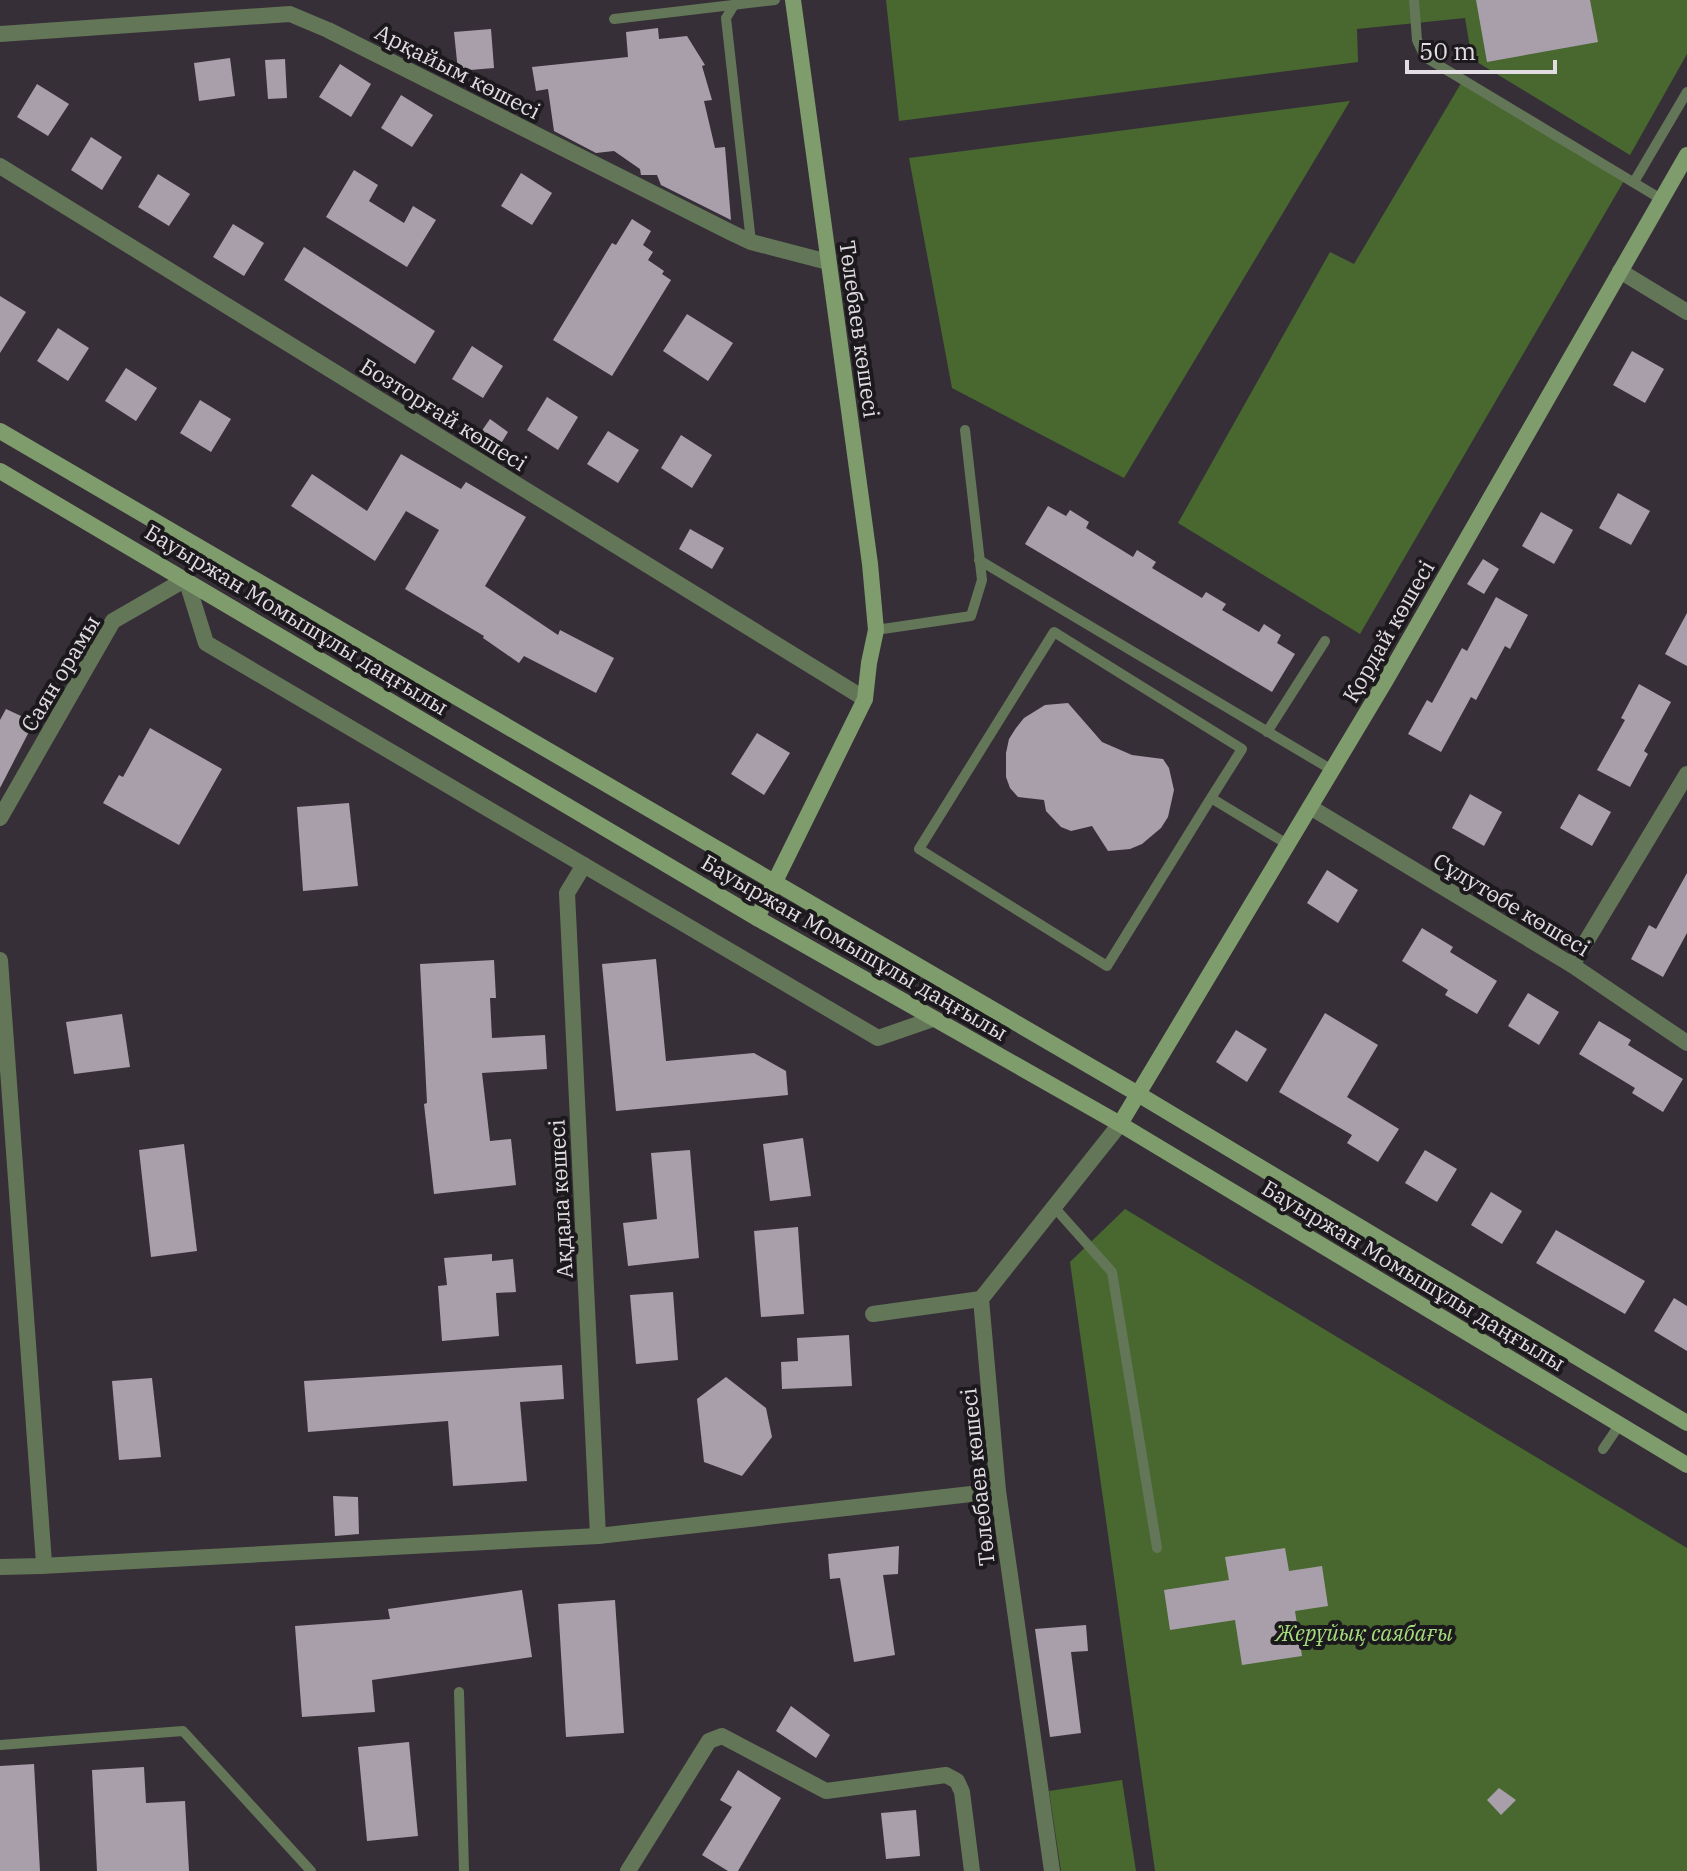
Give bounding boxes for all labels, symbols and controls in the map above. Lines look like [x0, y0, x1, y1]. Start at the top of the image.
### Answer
street label: Арқайым көшесі [370, 17, 546, 125]
scale bar [1407, 24, 1555, 74]
text: 50 m [1419, 35, 1476, 67]
street label: Төлебаев көшесі [833, 239, 887, 420]
street label: Бозторғай көшесі [355, 351, 533, 477]
street label: Бауыржан Момышұлы даңғылы [140, 517, 454, 721]
street label: Қордай көшесі [1336, 555, 1440, 707]
street label: Саян орамы [14, 609, 106, 737]
street label: Сұлутөбе көшесі [1428, 846, 1596, 962]
street label: Бауыржан Момышұлы даңғылы [697, 847, 1013, 1047]
street label: Ақдала көшесі [541, 1119, 579, 1279]
street label: Бауыржан Момышұлы даңғылы [1257, 1173, 1571, 1377]
street label: Төлебаев көшесі [953, 1387, 1001, 1567]
park label: Жерұйық саябағы [1273, 1618, 1453, 1647]

